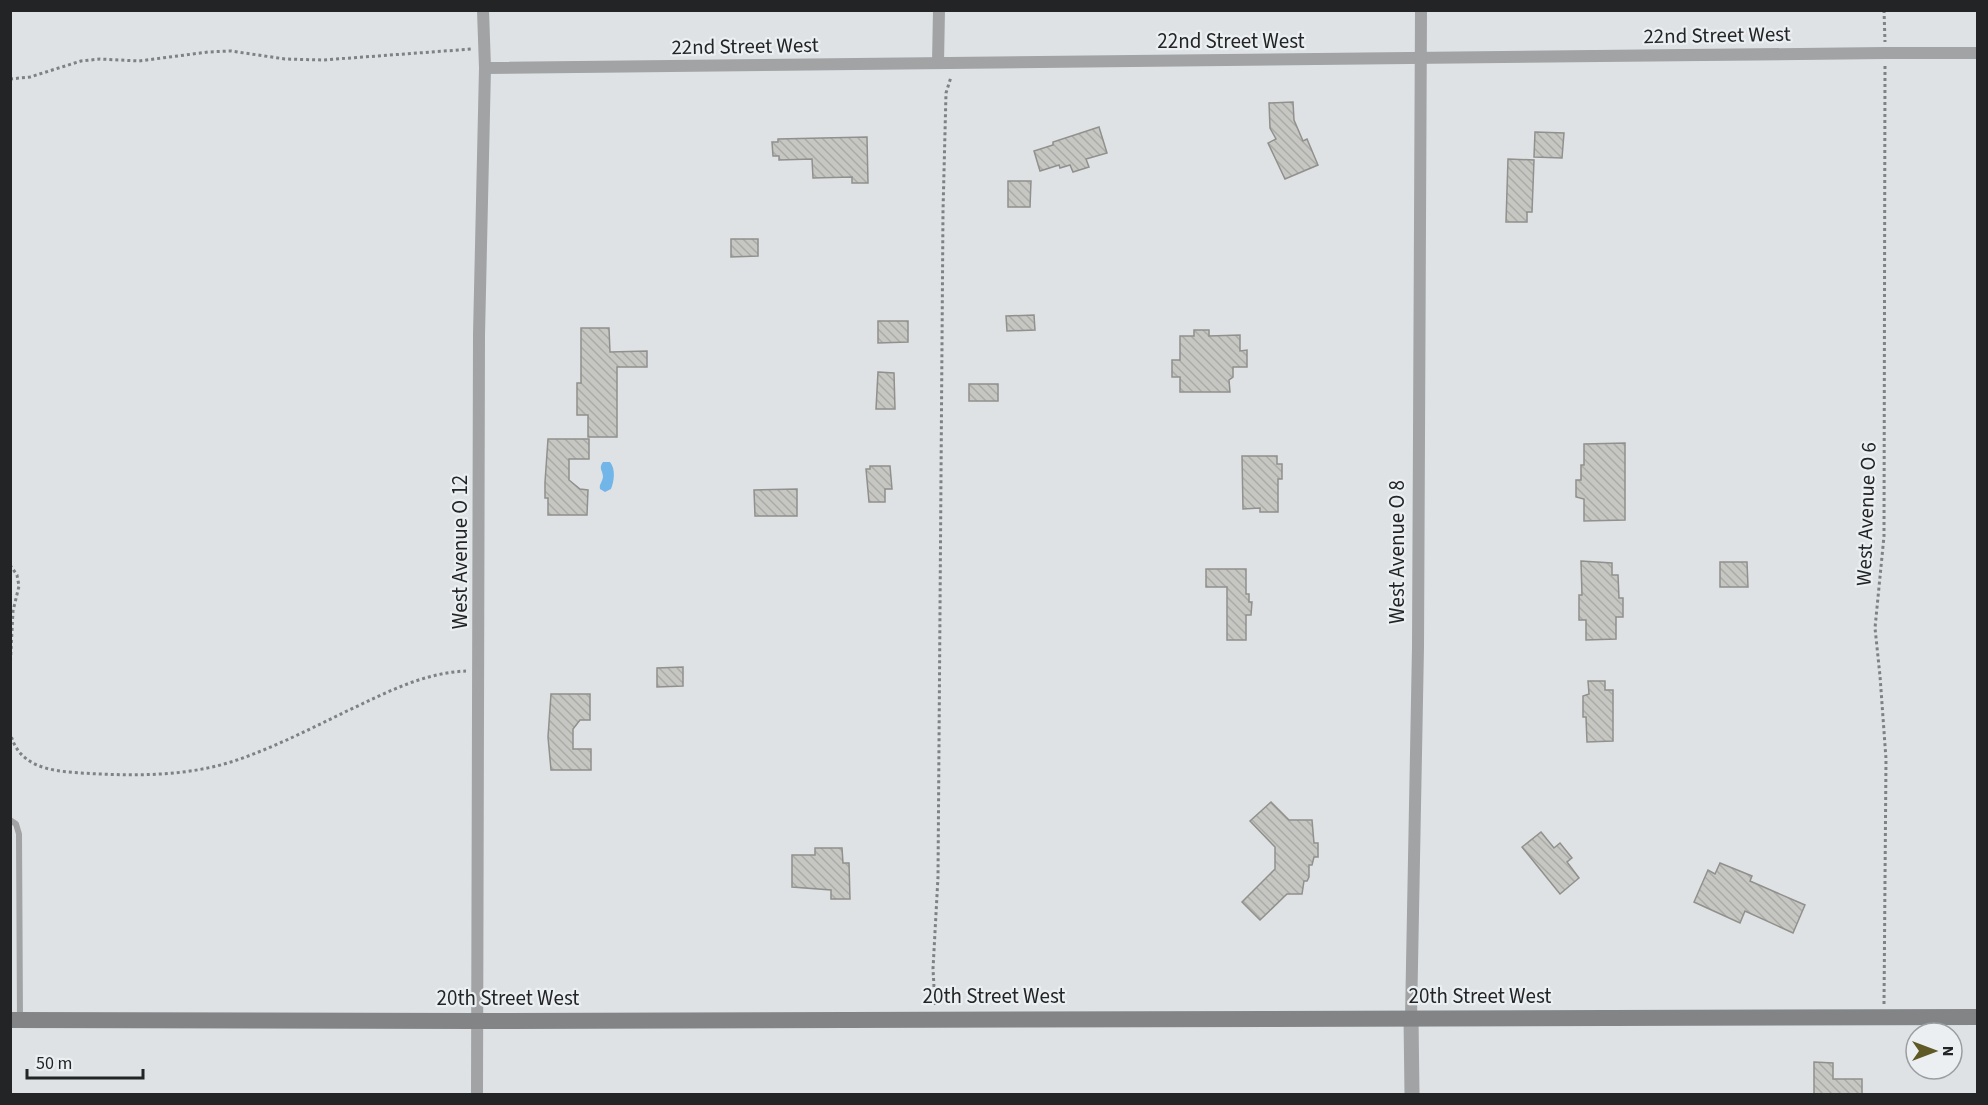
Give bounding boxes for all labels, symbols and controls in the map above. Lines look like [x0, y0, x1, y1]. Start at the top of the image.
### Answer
street label: 22nd Street West [1643, 19, 1791, 51]
street label: 22nd Street West [1157, 26, 1305, 56]
street label: 22nd Street West [671, 30, 819, 62]
street label: West Avenue O 6 [1848, 441, 1884, 587]
street label: West Avenue O 12 [445, 475, 475, 629]
street label: West Avenue O 8 [1382, 480, 1412, 624]
street label: 20th Street West [923, 981, 1065, 1011]
street label: 20th Street West [1409, 981, 1551, 1011]
street label: 20th Street West [437, 983, 579, 1013]
north arrow [1904, 1021, 1964, 1081]
scale bar [27, 1042, 142, 1080]
text: N [1937, 1046, 1959, 1056]
text: 50 m [36, 1051, 72, 1076]

